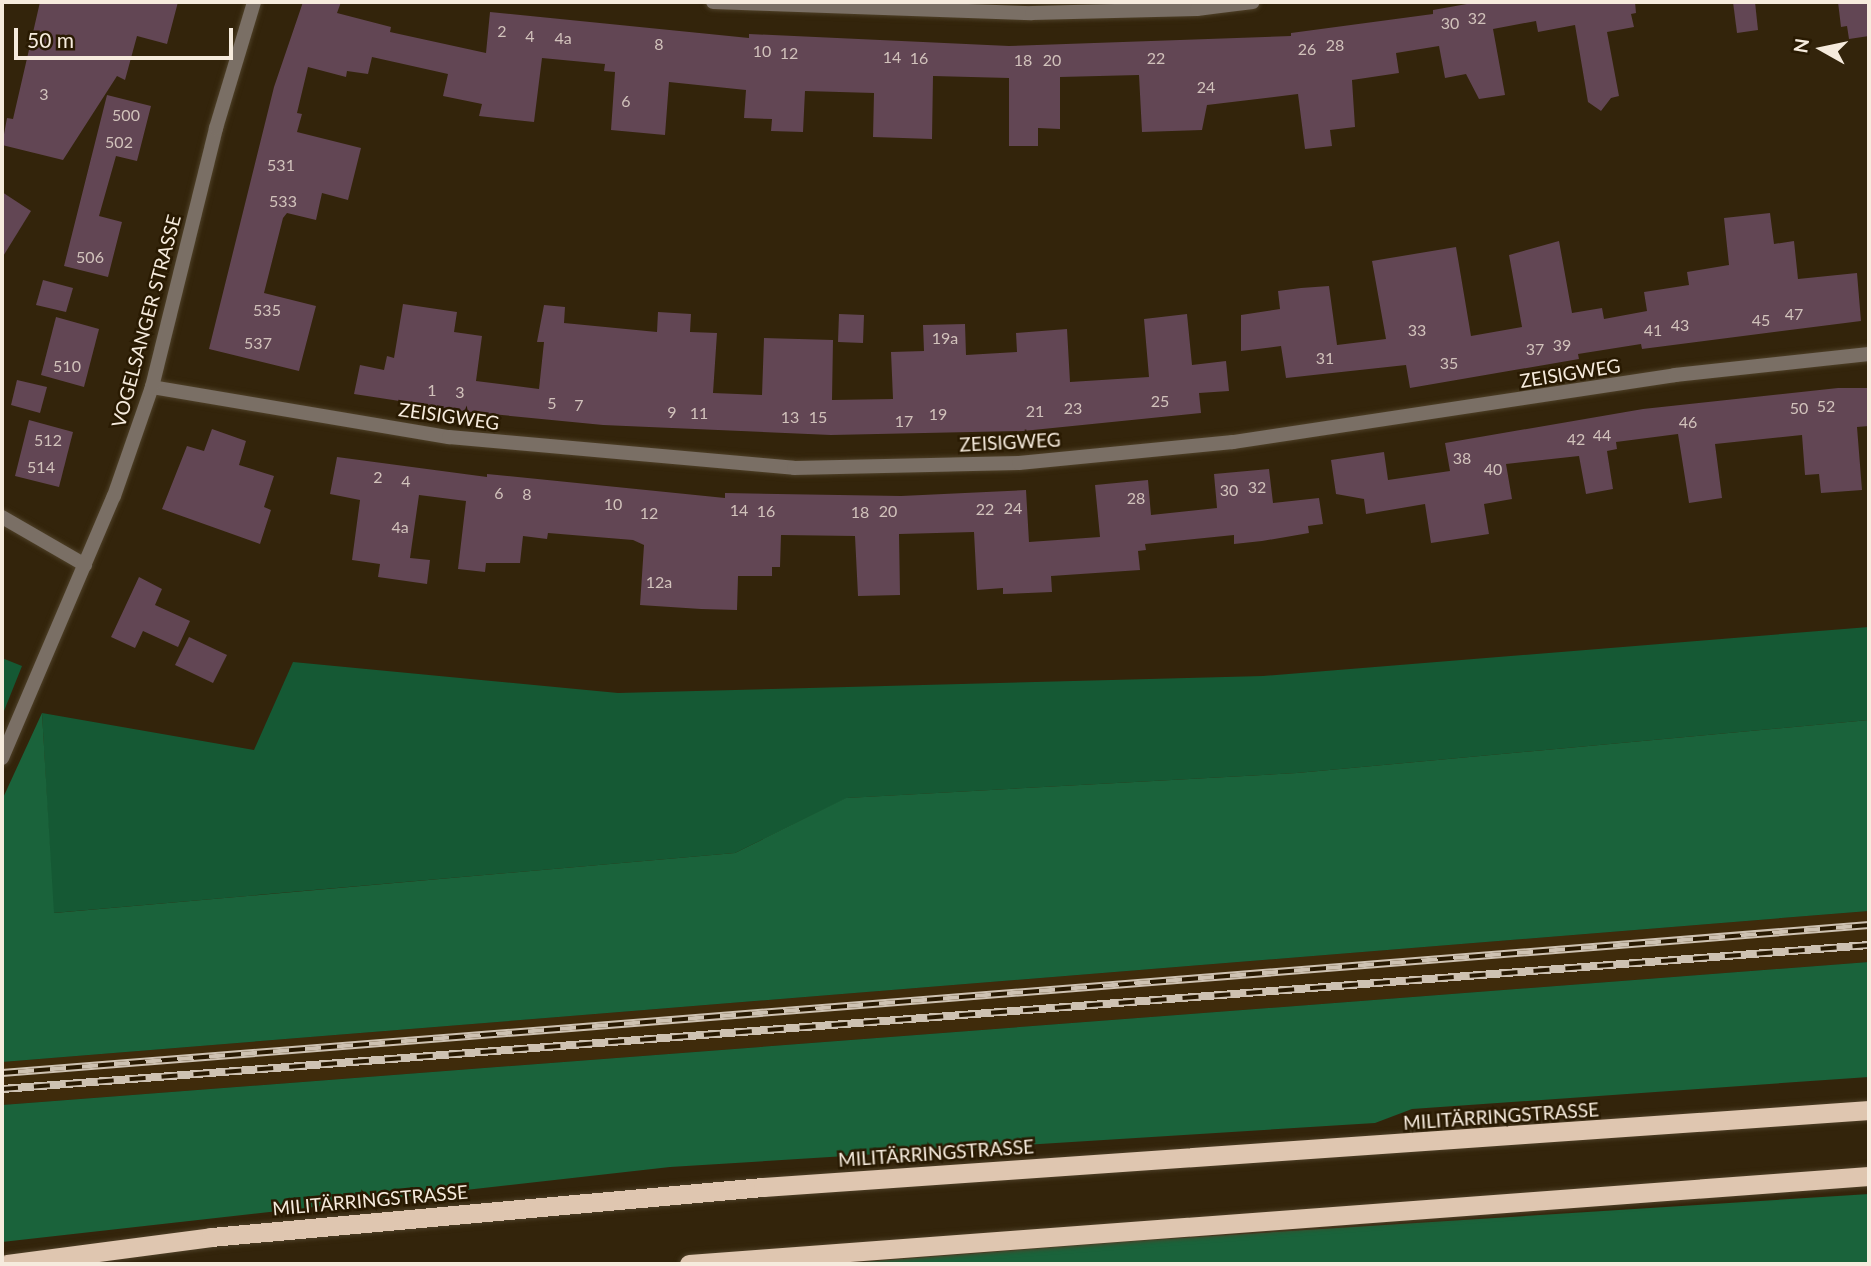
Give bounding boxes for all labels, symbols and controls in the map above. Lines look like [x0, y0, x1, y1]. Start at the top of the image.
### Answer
house number: 32 [1468, 8, 1486, 28]
house number: 30 [1441, 13, 1459, 33]
scale bar [18, 14, 236, 58]
north arrow [1787, 14, 1857, 84]
house number: 2 [497, 21, 507, 41]
house number: 4 [525, 26, 535, 46]
text: 50 m [27, 27, 74, 52]
house number: 4a [554, 28, 572, 48]
house number: 8 [654, 34, 664, 54]
house number: 28 [1326, 35, 1344, 55]
text: N [1788, 37, 1813, 55]
house number: 26 [1298, 39, 1316, 59]
house number: 10 [753, 41, 771, 61]
house number: 12 [780, 43, 798, 63]
house number: 14 [883, 47, 901, 67]
house number: 16 [910, 48, 928, 68]
house number: 22 [1147, 48, 1165, 68]
house number: 18 [1014, 50, 1032, 70]
house number: 20 [1043, 50, 1061, 70]
house number: 24 [1197, 77, 1215, 97]
house number: 3 [39, 84, 49, 104]
house number: 6 [621, 91, 631, 111]
house number: 500 [112, 105, 140, 125]
house number: 502 [105, 132, 133, 152]
house number: 531 [267, 155, 295, 175]
house number: 533 [269, 191, 297, 211]
street label: VOGELSANGER STRASSE [107, 212, 185, 430]
house number: 506 [76, 247, 104, 267]
house number: 535 [253, 300, 281, 320]
house number: 47 [1785, 304, 1803, 324]
house number: 45 [1752, 310, 1770, 330]
house number: 43 [1671, 315, 1689, 335]
house number: 33 [1408, 320, 1426, 340]
house number: 41 [1644, 320, 1662, 340]
house number: 19a [932, 328, 958, 348]
house number: 537 [244, 333, 272, 353]
house number: 39 [1553, 335, 1571, 355]
house number: 37 [1526, 339, 1544, 359]
house number: 31 [1316, 348, 1334, 368]
house number: 35 [1440, 353, 1458, 373]
street label: ZEISIGWEG [1518, 354, 1622, 392]
house number: 510 [53, 356, 81, 376]
house number: 1 [427, 380, 437, 400]
house number: 3 [455, 382, 465, 402]
house number: 25 [1151, 391, 1169, 411]
house number: 5 [547, 393, 557, 413]
house number: 7 [574, 395, 584, 415]
house number: 52 [1817, 396, 1835, 416]
street label: ZEISIGWEG [397, 398, 501, 434]
house number: 23 [1064, 398, 1082, 418]
house number: 50 [1790, 398, 1808, 418]
house number: 21 [1026, 401, 1044, 421]
house number: 9 [667, 402, 677, 422]
house number: 11 [690, 403, 708, 423]
house number: 19 [929, 404, 947, 424]
house number: 13 [781, 407, 799, 427]
house number: 15 [809, 407, 827, 427]
house number: 17 [895, 411, 913, 431]
house number: 46 [1679, 412, 1697, 432]
house number: 44 [1593, 425, 1611, 445]
street label: ZEISIGWEG [959, 428, 1061, 456]
house number: 42 [1567, 429, 1585, 449]
house number: 512 [34, 430, 62, 450]
house number: 38 [1453, 448, 1471, 468]
house number: 514 [27, 457, 55, 477]
house number: 40 [1484, 459, 1502, 479]
house number: 2 [373, 467, 383, 487]
house number: 4 [401, 471, 411, 491]
house number: 32 [1248, 477, 1266, 497]
house number: 30 [1220, 480, 1238, 500]
house number: 6 [494, 483, 504, 503]
house number: 8 [522, 484, 532, 504]
house number: 28 [1127, 488, 1145, 508]
house number: 10 [604, 494, 622, 514]
house number: 24 [1004, 498, 1022, 518]
house number: 22 [976, 499, 994, 519]
house number: 14 [730, 500, 748, 520]
house number: 16 [757, 501, 775, 521]
house number: 20 [879, 501, 897, 521]
house number: 18 [851, 502, 869, 522]
house number: 12 [640, 503, 658, 523]
house number: 4a [391, 517, 409, 537]
house number: 12a [646, 572, 672, 592]
street label: MILITÄRRINGSTRASSE [1402, 1098, 1600, 1134]
street label: MILITÄRRINGSTRASSE [837, 1135, 1035, 1171]
street label: MILITÄRRINGSTRASSE [271, 1180, 469, 1220]

